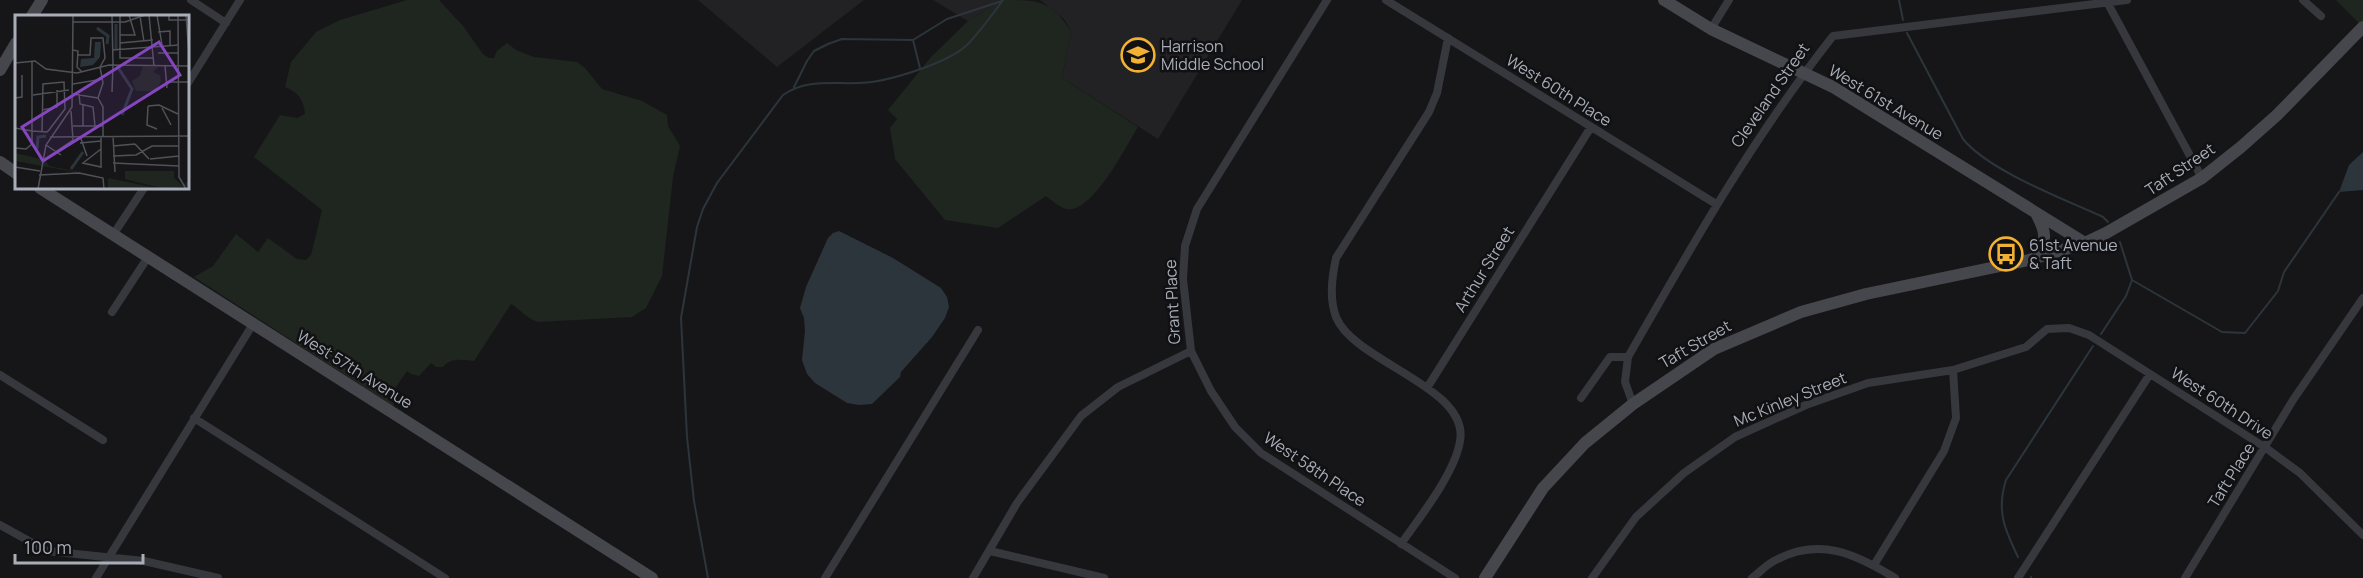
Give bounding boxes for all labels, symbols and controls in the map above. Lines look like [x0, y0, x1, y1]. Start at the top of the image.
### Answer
inset map [15, 15, 189, 189]
place label: Harrison Middle School [1161, 35, 1264, 75]
school or university icon: Harrison Middle School [1120, 37, 1156, 73]
street label: Cleveland Street [1726, 38, 1814, 152]
street label: West 60th Place [1502, 49, 1616, 131]
street label: West 61st Avenue [1825, 59, 1947, 145]
street label: Taft Street [2141, 138, 2219, 200]
street label: Arthur Street [1449, 222, 1519, 316]
place label: 61st Avenue & Taft [2029, 234, 2118, 274]
bus stop icon: 61st Avenue & Taft [1988, 236, 2024, 272]
street label: Grant Place [1159, 259, 1185, 345]
street label: Taft Street [1655, 315, 1735, 373]
street label: West 57th Avenue [293, 325, 417, 413]
street label: West 60th Drive [2167, 362, 2277, 444]
street label: Mc Kinley Street [1730, 366, 1850, 432]
street label: West 58th Place [1259, 427, 1371, 511]
street label: Taft Place [2202, 438, 2260, 512]
scale bar [15, 527, 142, 565]
text: 100 m [24, 535, 72, 559]

